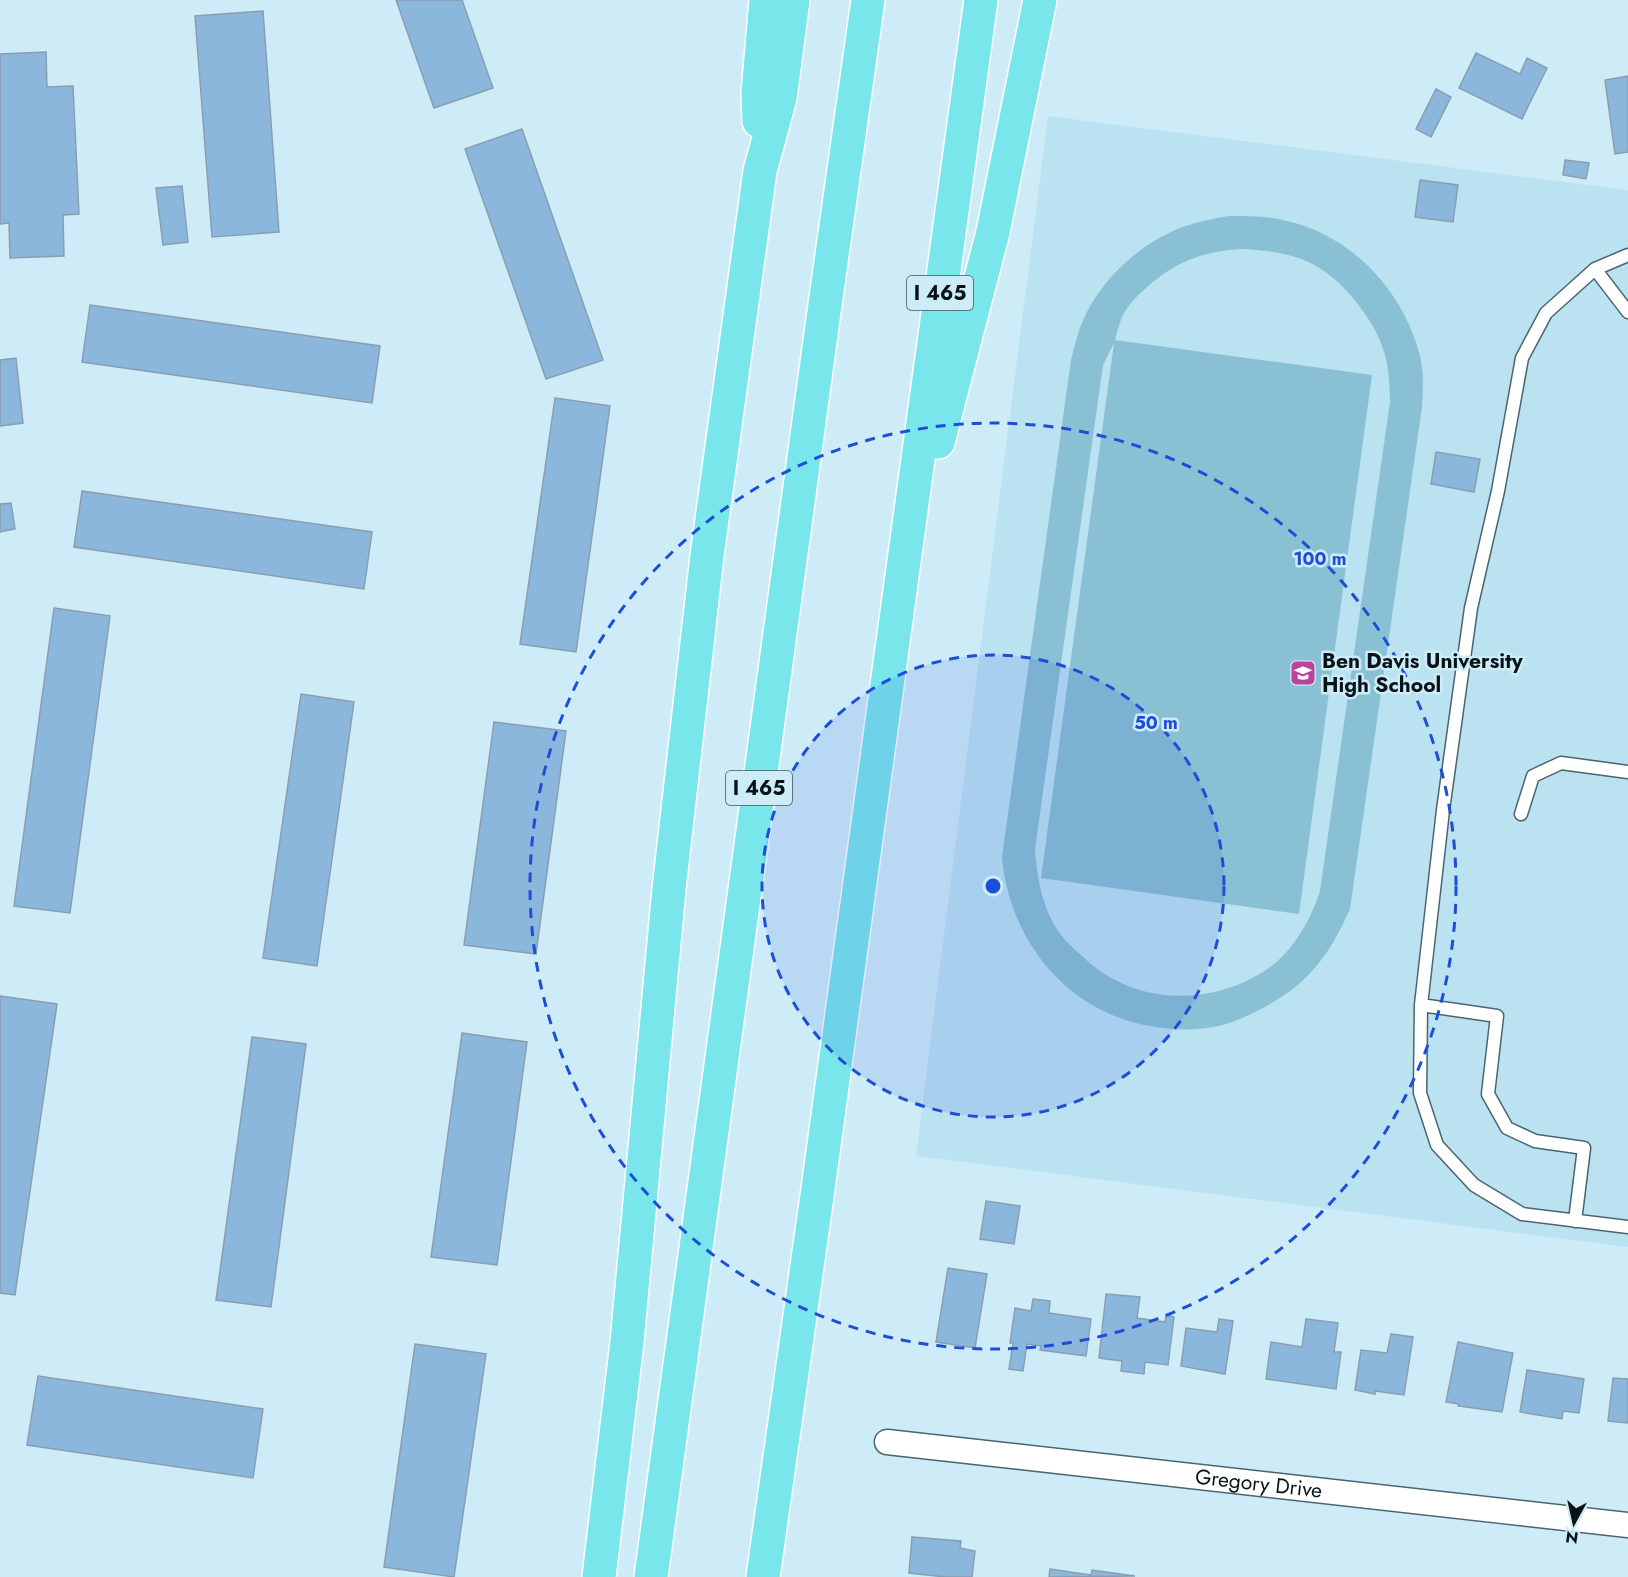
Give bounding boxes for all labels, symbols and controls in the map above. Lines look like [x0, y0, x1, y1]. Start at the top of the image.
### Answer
road number: I 465 [907, 276, 973, 310]
text: 100 m [1293, 546, 1347, 572]
place label: Ben Davis University High School [1322, 646, 1524, 700]
school or university icon: Ben Davis University High School [1288, 658, 1318, 688]
text: 50 m [1134, 710, 1178, 736]
road number: I 465 [726, 771, 792, 805]
centre of rings [983, 876, 1003, 896]
street label: Gregory Drive [1194, 1462, 1324, 1506]
north arrow [1544, 1493, 1604, 1553]
text: N [1564, 1525, 1580, 1550]

